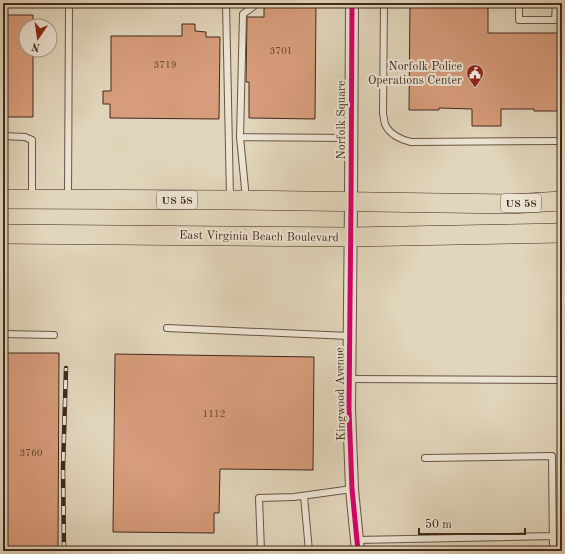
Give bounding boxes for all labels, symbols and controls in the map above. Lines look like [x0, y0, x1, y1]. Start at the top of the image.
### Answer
north arrow [18, 18, 58, 58]
text: N [30, 40, 41, 53]
house number: 3701 [269, 46, 293, 56]
house number: 3719 [153, 60, 177, 70]
place label: Norfolk Police Operations Center [368, 61, 462, 87]
public building icon: Norfolk Police Operations Center [465, 63, 485, 88]
street label: Norfolk Square [336, 80, 348, 160]
road number: US 58 [157, 191, 197, 209]
road number: US 58 [501, 194, 541, 212]
street label: East Virginia Beach Boulevard [179, 230, 339, 244]
street label: Kingwood Avenue [334, 347, 348, 441]
house number: 1112 [202, 409, 226, 419]
house number: 3760 [19, 448, 43, 458]
scale bar [419, 510, 525, 536]
text: 50 m [425, 518, 452, 531]

